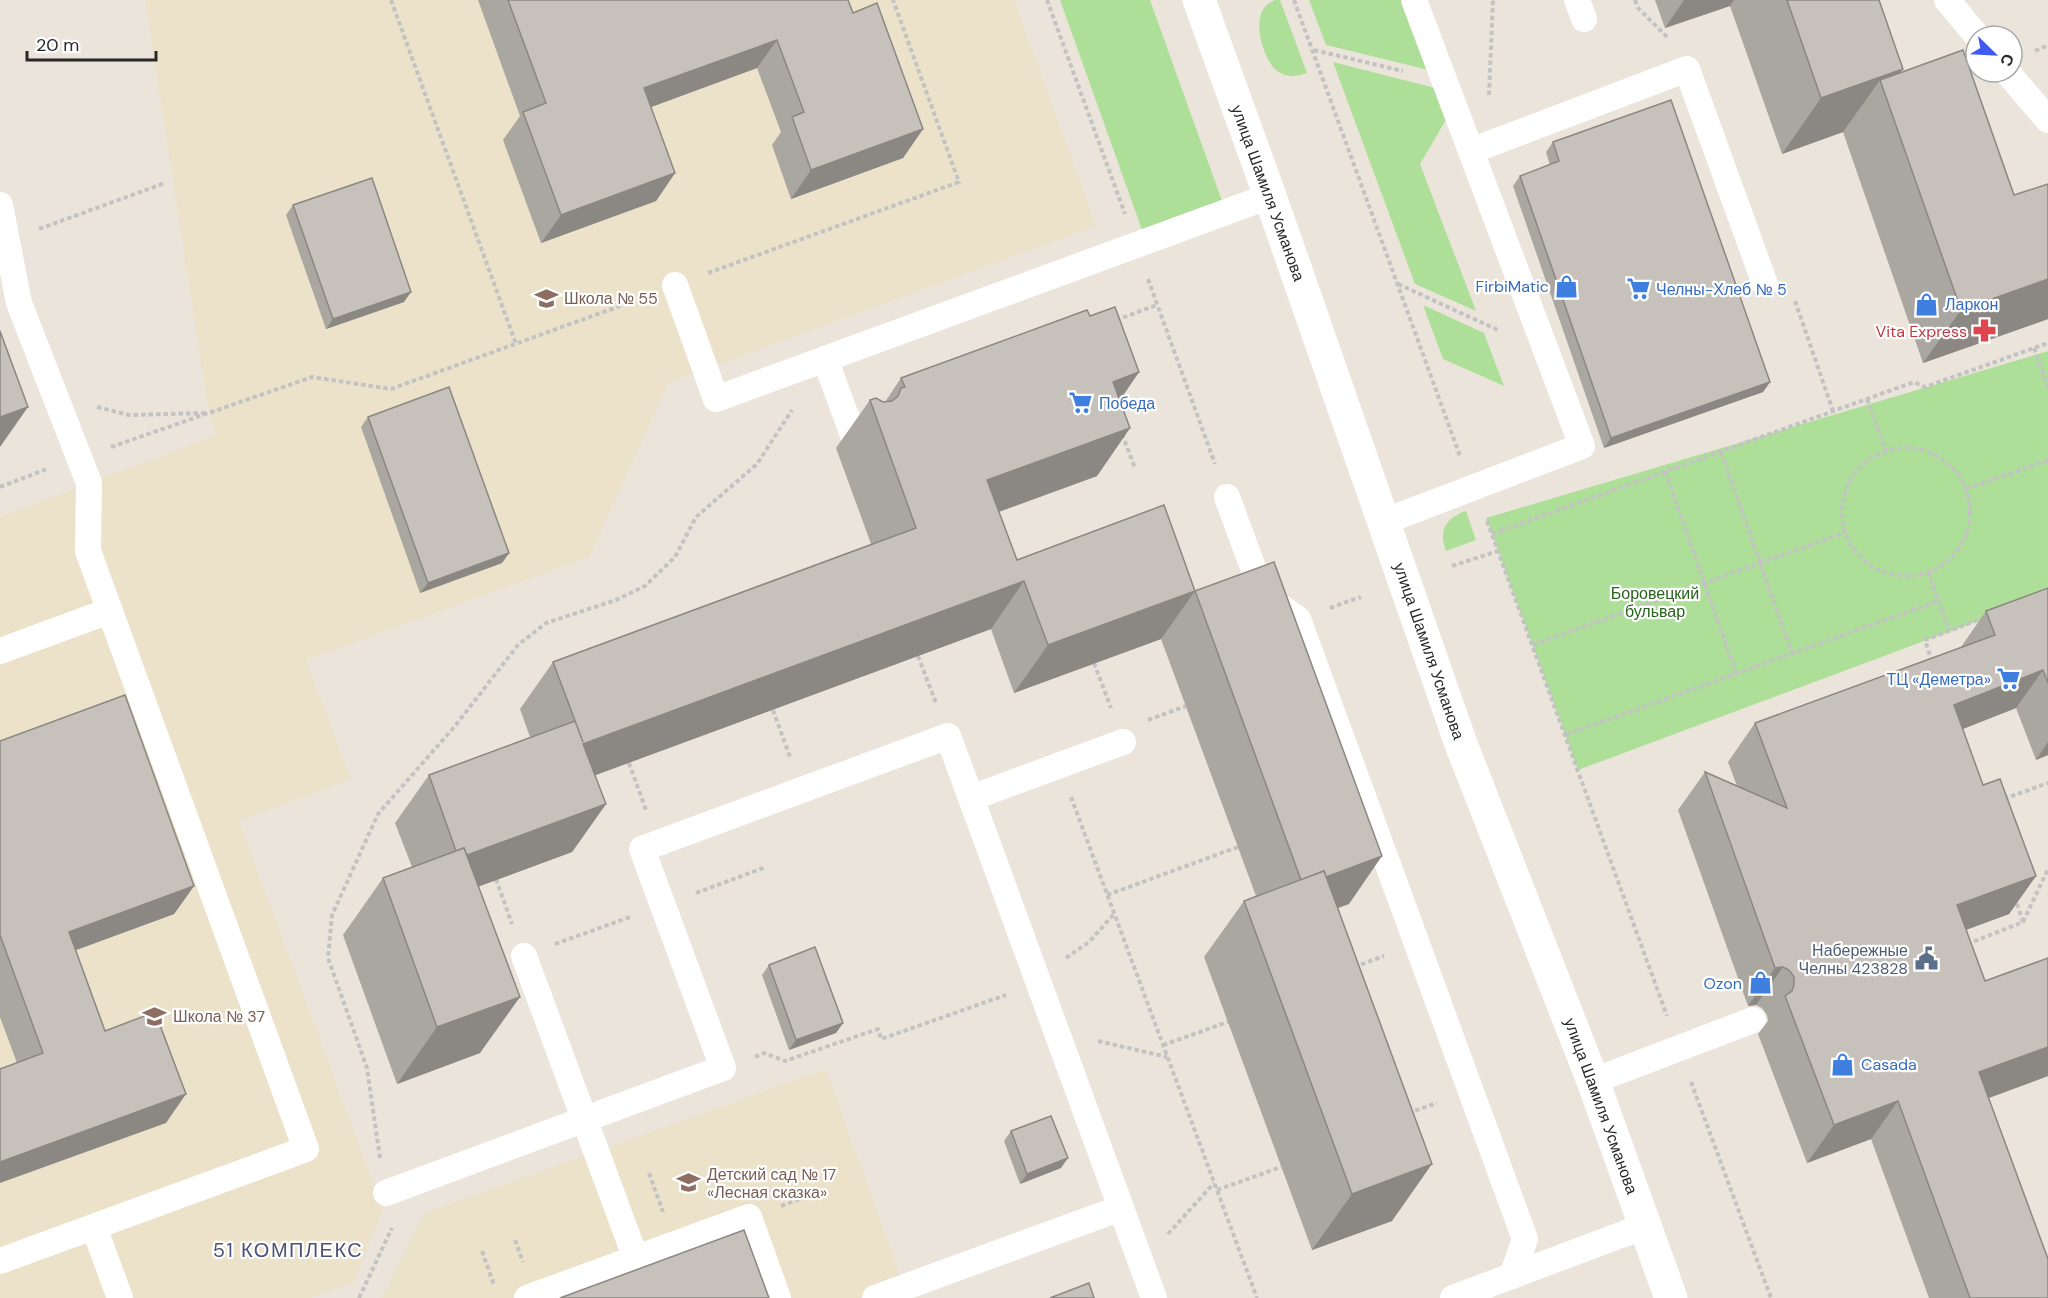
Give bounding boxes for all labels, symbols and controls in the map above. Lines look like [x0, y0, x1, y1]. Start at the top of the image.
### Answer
scale bar [27, 24, 156, 62]
north arrow [1964, 24, 2024, 84]
text: 20 m [36, 33, 79, 57]
text: С [1995, 50, 2019, 70]
street label: улица Шамиля Усманова [1226, 102, 1310, 284]
shop icon: FirbiMatic [1554, 273, 1580, 299]
place label: FirbiMatic [1476, 276, 1549, 297]
supermarket icon: Челны-Хлеб № 5 [1625, 276, 1651, 302]
place label: Челны-Хлеб № 5 [1656, 279, 1787, 300]
school or university icon: Школа № 55 [533, 285, 559, 311]
place label: Школа № 55 [564, 288, 658, 309]
shop icon: Ларкон [1914, 291, 1940, 317]
place label: Ларкон [1945, 294, 1998, 315]
pharmacy icon: Vita Express [1972, 318, 1998, 344]
place label: Vita Express [1875, 321, 1967, 342]
supermarket icon: Победа [1068, 390, 1094, 416]
place label: Победа [1099, 393, 1155, 414]
street label: улица Шамиля Усманова [1389, 560, 1469, 742]
park label: Боровецкий бульвар [1611, 583, 1699, 622]
supermarket icon: ТЦ «Деметра» [1996, 666, 2022, 692]
place label: ТЦ «Деметра» [1886, 669, 1991, 690]
place label: Набережные Челны 423828 [1799, 940, 1908, 979]
public building icon: Набережные Челны 423828 [1913, 946, 1939, 972]
shop icon: Ozon [1747, 970, 1773, 996]
place label: Ozon [1704, 973, 1742, 994]
school or university icon: Школа № 37 [142, 1003, 168, 1029]
place label: Школа № 37 [173, 1006, 265, 1027]
street label: улица Шамиля Усманова [1559, 1015, 1643, 1197]
shop icon: Casada [1830, 1051, 1856, 1077]
place label: Casada [1861, 1054, 1917, 1075]
place label: Детский сад № 17 «Лесная сказка» [707, 1164, 836, 1203]
school or university icon: Детский сад № 17 «Лесная сказка» [676, 1170, 702, 1196]
district label: 51 КОМПЛЕКС [213, 1237, 363, 1263]

